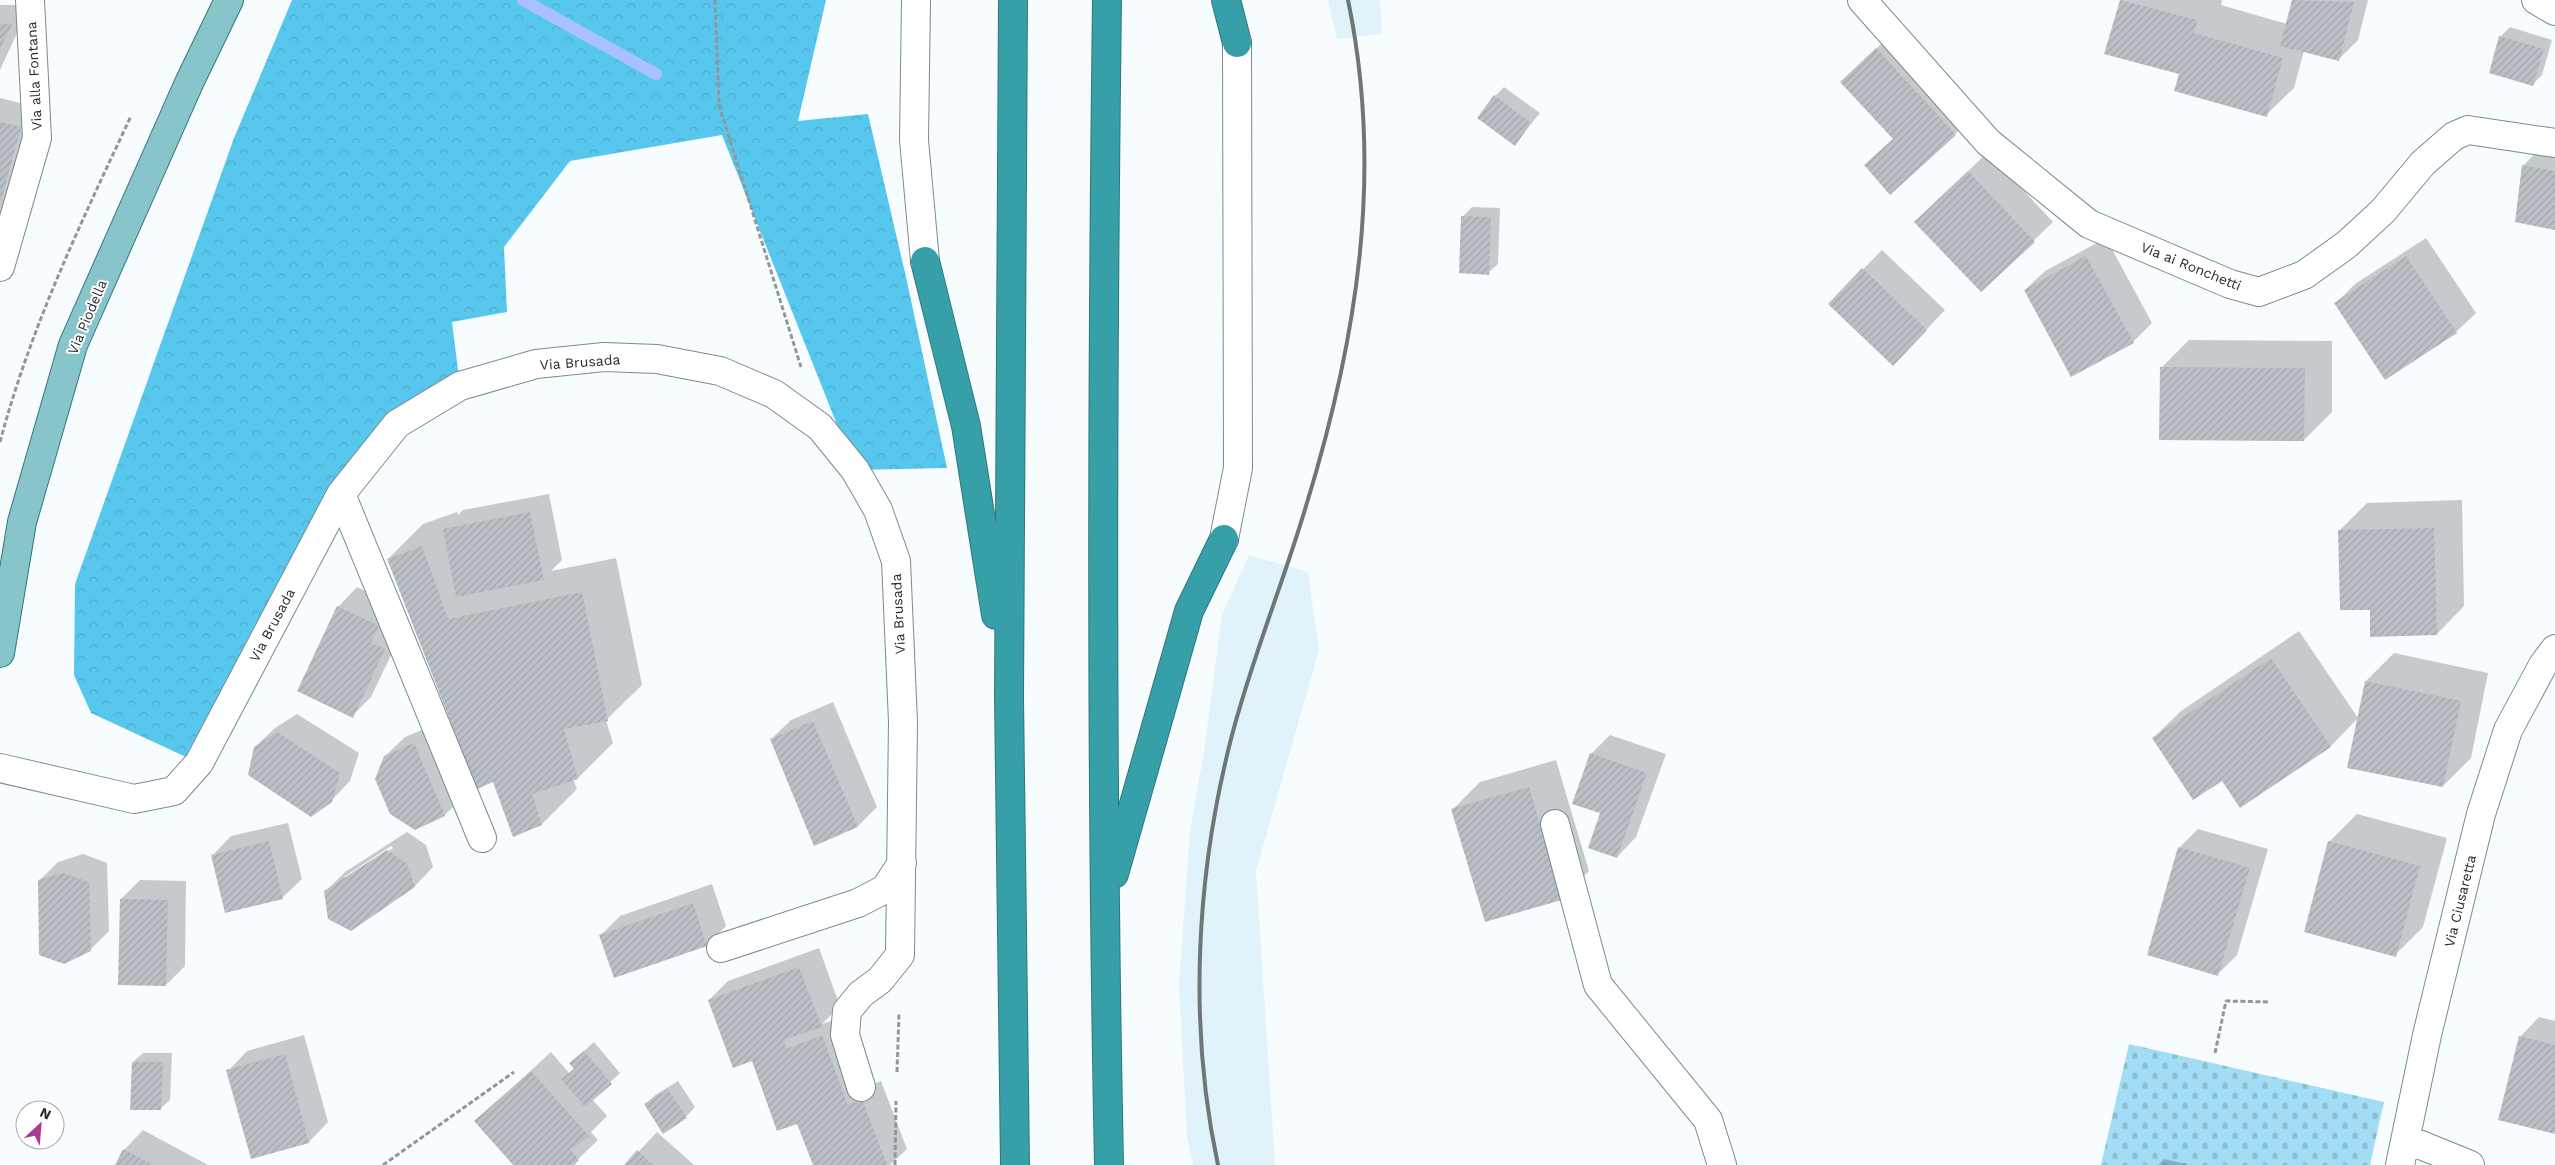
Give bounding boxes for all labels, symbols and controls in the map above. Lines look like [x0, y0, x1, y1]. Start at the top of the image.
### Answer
street label: Via alla Fontana [23, 21, 45, 131]
street label: Via ai Ronchetti [2139, 239, 2243, 293]
street label: Via Piodella [64, 277, 110, 357]
street label: Via Brusada [539, 351, 621, 373]
street label: Via Brusada [888, 573, 908, 655]
street label: Via Brusada [246, 586, 298, 664]
street label: Via Ciusaretta [2441, 853, 2479, 949]
north arrow [15, 1100, 65, 1150]
text: N [38, 1104, 54, 1123]

